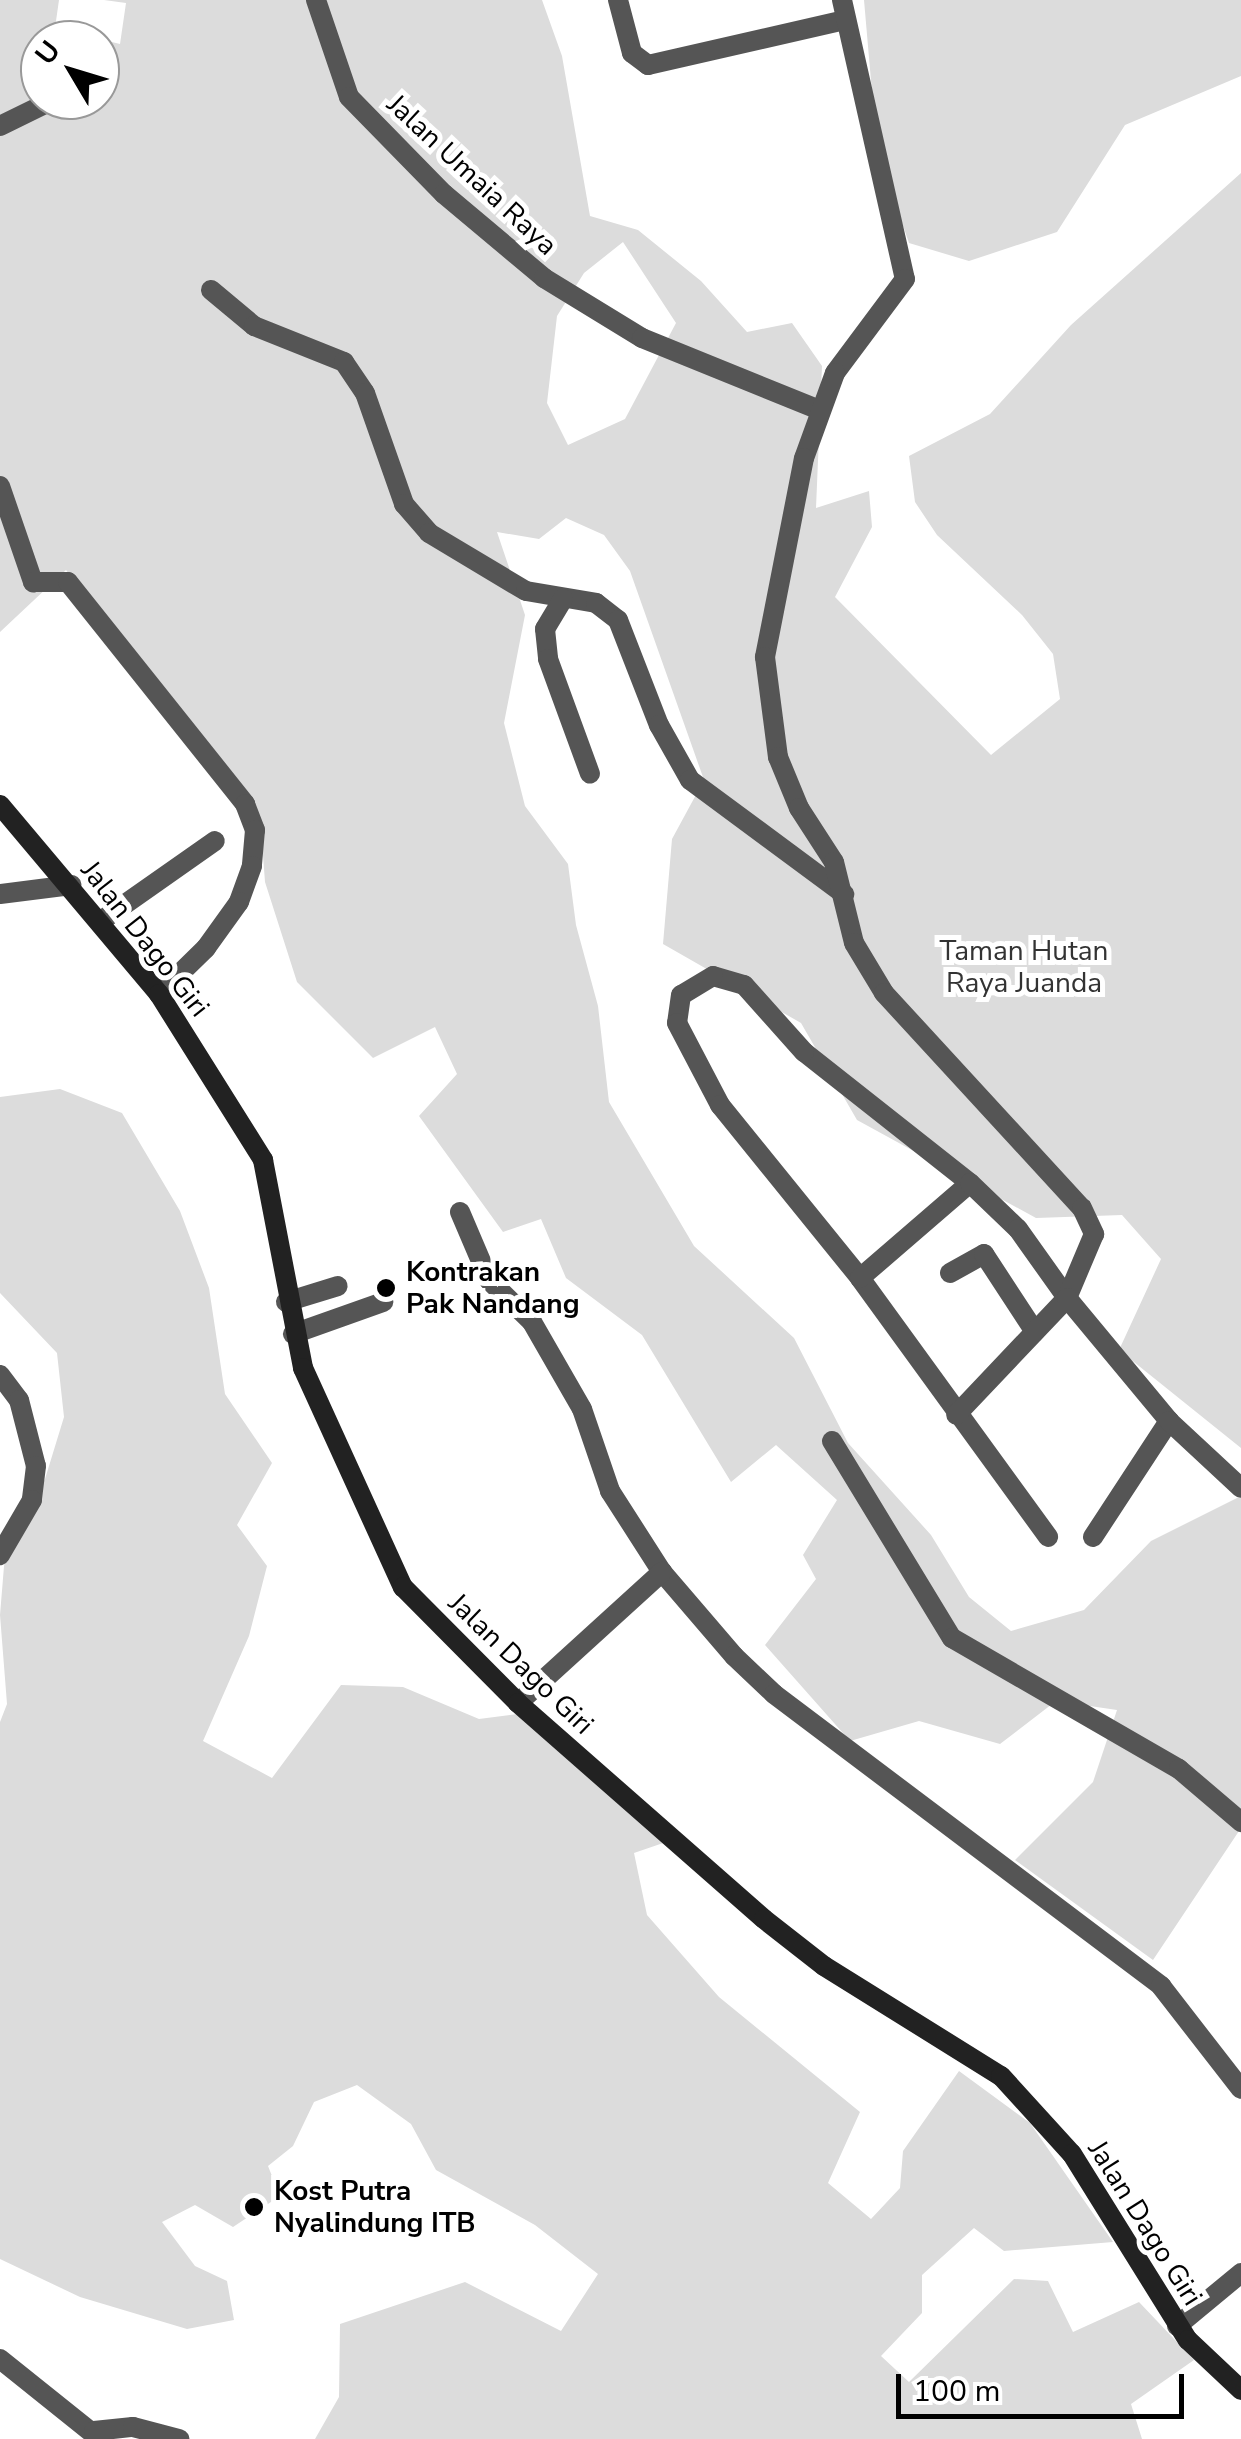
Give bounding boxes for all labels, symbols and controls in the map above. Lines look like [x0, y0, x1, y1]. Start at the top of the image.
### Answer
north arrow [20, 20, 120, 120]
text: U [27, 33, 69, 73]
street label: Jalan Umaia Raya [380, 88, 564, 262]
street label: Jalan Dago Giri [74, 854, 216, 1024]
park label: Taman Hutan Raya Juanda [939, 934, 1109, 1000]
place label: Kontrakan Pak Nandang [406, 1255, 580, 1321]
marker: Kontrakan Pak Nandang [375, 1277, 397, 1299]
street label: Jalan Dago Giri [442, 1587, 600, 1741]
street label: Jalan Dago Giri [1081, 2134, 1209, 2312]
place label: Kost Putra Nyalindung ITB [274, 2174, 476, 2240]
marker: Kost Putra Nyalindung ITB [243, 2196, 265, 2218]
scale bar [901, 2354, 1188, 2416]
text: 100 m [913, 2371, 1000, 2412]

